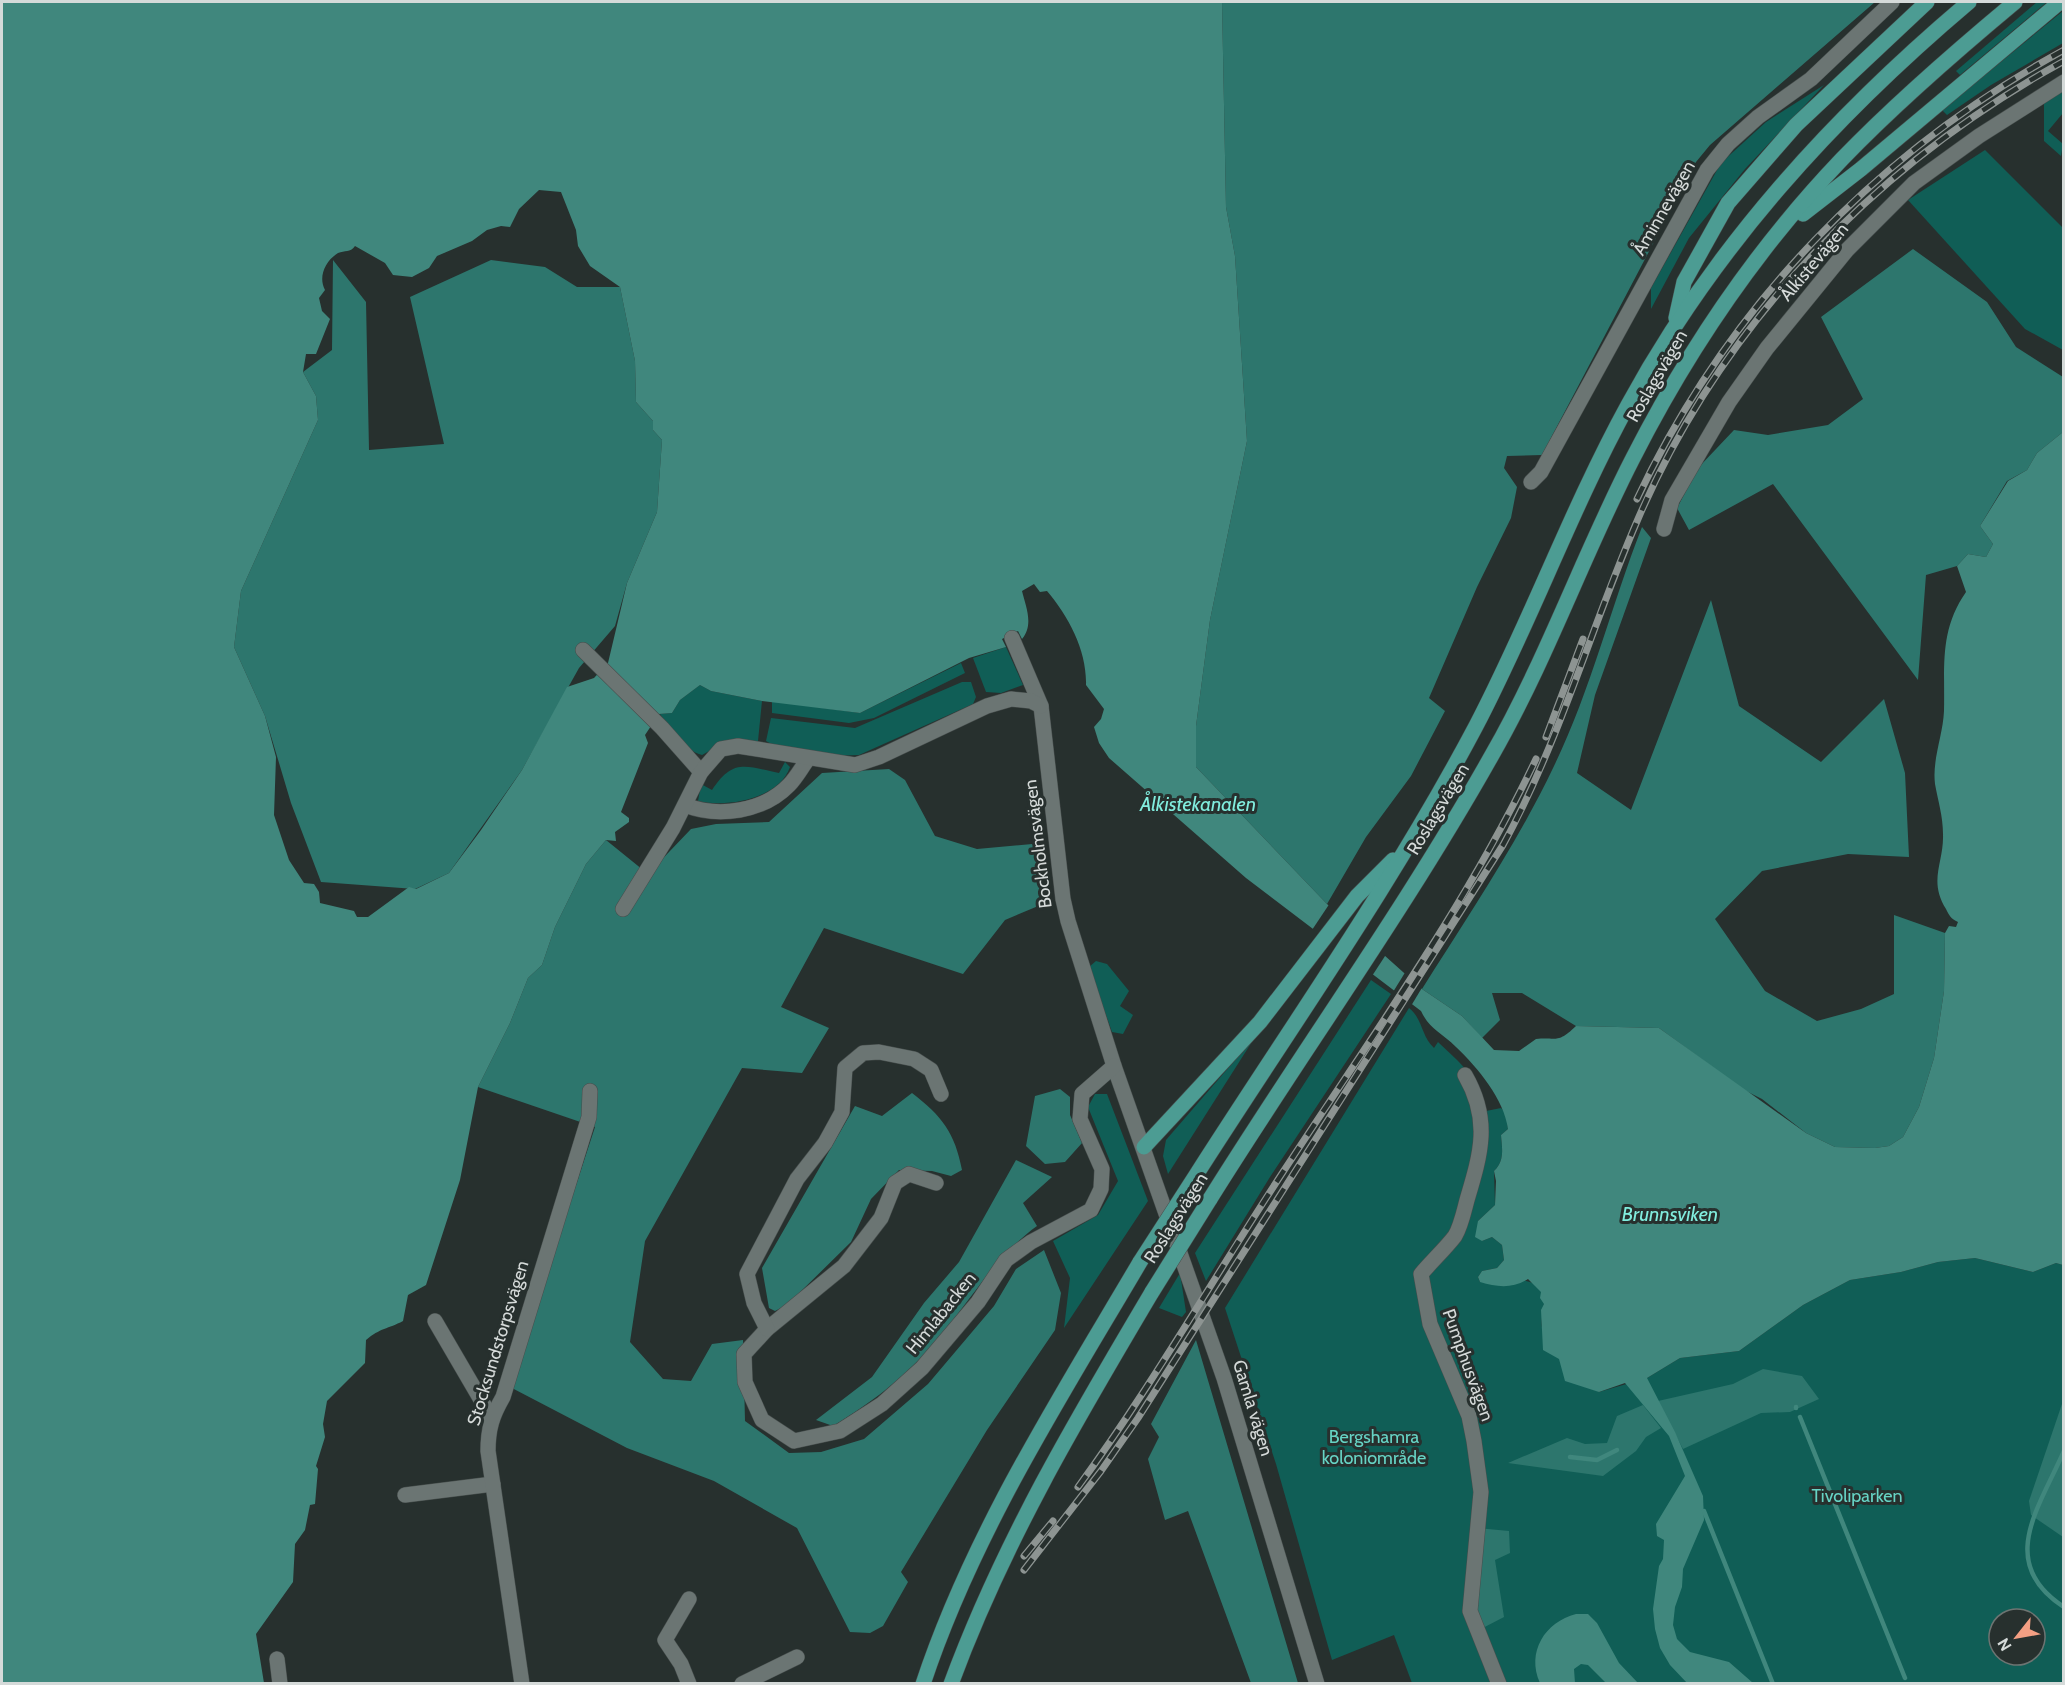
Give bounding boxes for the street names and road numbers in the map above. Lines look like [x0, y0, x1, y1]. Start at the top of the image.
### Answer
street label: Åminnevägen [1628, 157, 1700, 259]
street label: Ålkistevägen [1775, 218, 1853, 306]
street label: Roslagsvägen [1622, 326, 1692, 426]
street label: Roslagsvägen [1402, 759, 1474, 859]
street label: Bockholmsvägen [1019, 778, 1057, 910]
street label: Roslagsvägen [1139, 1169, 1213, 1267]
street label: Stocksundstorpsvägen [462, 1258, 534, 1428]
street label: Himlabacken [901, 1268, 981, 1358]
street label: Pumphusvägen [1438, 1306, 1498, 1424]
street label: Gamla vägen [1228, 1357, 1278, 1459]

